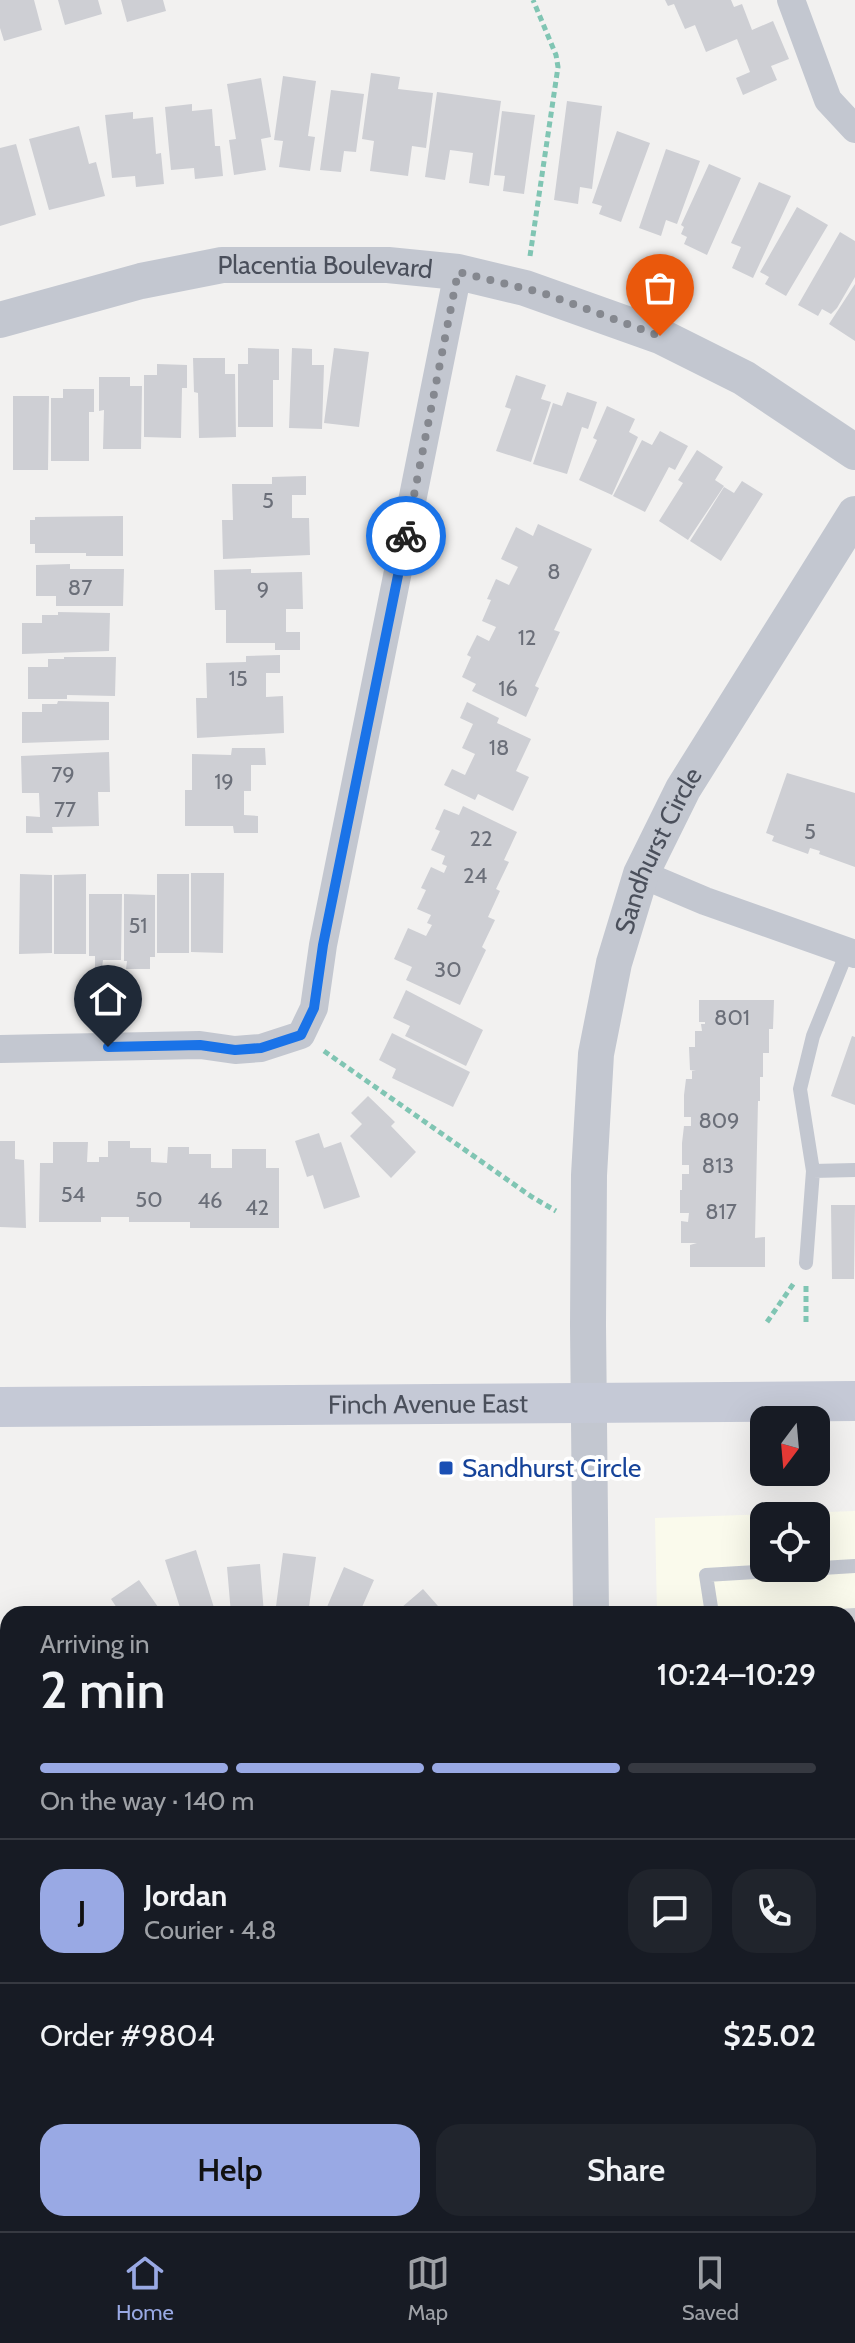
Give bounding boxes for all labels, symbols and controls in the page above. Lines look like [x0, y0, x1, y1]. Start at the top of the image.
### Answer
street label: Placentia Boulevard [217, 249, 434, 285]
pin [626, 254, 694, 336]
icon: bag [638, 266, 682, 310]
house number: 5 [262, 487, 274, 514]
courier [366, 496, 446, 576]
icon: bike [384, 514, 428, 558]
house number: 8 [547, 558, 561, 585]
house number: 87 [68, 574, 92, 601]
house number: 9 [257, 576, 269, 603]
house number: 12 [518, 624, 536, 651]
house number: 15 [228, 665, 248, 692]
house number: 16 [498, 675, 518, 702]
house number: 18 [489, 734, 509, 761]
house number: 79 [51, 761, 75, 788]
street label: Sandhurst Circle [608, 761, 709, 938]
house number: 19 [214, 768, 234, 795]
house number: 77 [54, 796, 76, 823]
house number: 5 [804, 818, 816, 845]
house number: 22 [469, 825, 493, 852]
house number: 24 [463, 862, 487, 889]
house number: 51 [128, 912, 148, 939]
house number: 30 [434, 956, 462, 983]
pin [74, 965, 142, 1047]
icon: home [86, 977, 130, 1021]
house number: 801 [714, 1004, 750, 1031]
house number: 809 [698, 1107, 740, 1134]
house number: 813 [702, 1152, 734, 1179]
house number: 54 [61, 1181, 86, 1208]
house number: 50 [135, 1186, 163, 1213]
house number: 46 [197, 1187, 223, 1214]
house number: 42 [245, 1194, 269, 1221]
house number: 817 [705, 1198, 737, 1225]
street label: Finch Avenue East [328, 1387, 528, 1421]
north arrow [750, 1406, 830, 1486]
map controls [750, 1406, 830, 1582]
place label: Sandhurst Circle [462, 1452, 641, 1484]
marker: Sandhurst Circle [437, 1459, 455, 1477]
button: locate [750, 1502, 830, 1582]
text: Arriving in [40, 1628, 150, 1660]
text: 10:24–10:29 [657, 1656, 816, 1693]
text: 2 min [40, 1658, 165, 1721]
text: On the way · 140 m [40, 1785, 254, 1817]
button: chat [628, 1869, 712, 1953]
button: phone [732, 1869, 816, 1953]
text: Jordan [144, 1877, 227, 1914]
text: J [78, 1893, 86, 1930]
text: Courier · 4.8 [144, 1914, 277, 1946]
text: Order #9804 [40, 2017, 215, 2054]
text: $25.02 [723, 2017, 816, 2054]
button: Help [40, 2124, 420, 2216]
button: Share [436, 2124, 816, 2216]
tab: Home [116, 2251, 174, 2326]
tab: Map [406, 2251, 450, 2326]
tab: Saved [682, 2251, 739, 2326]

